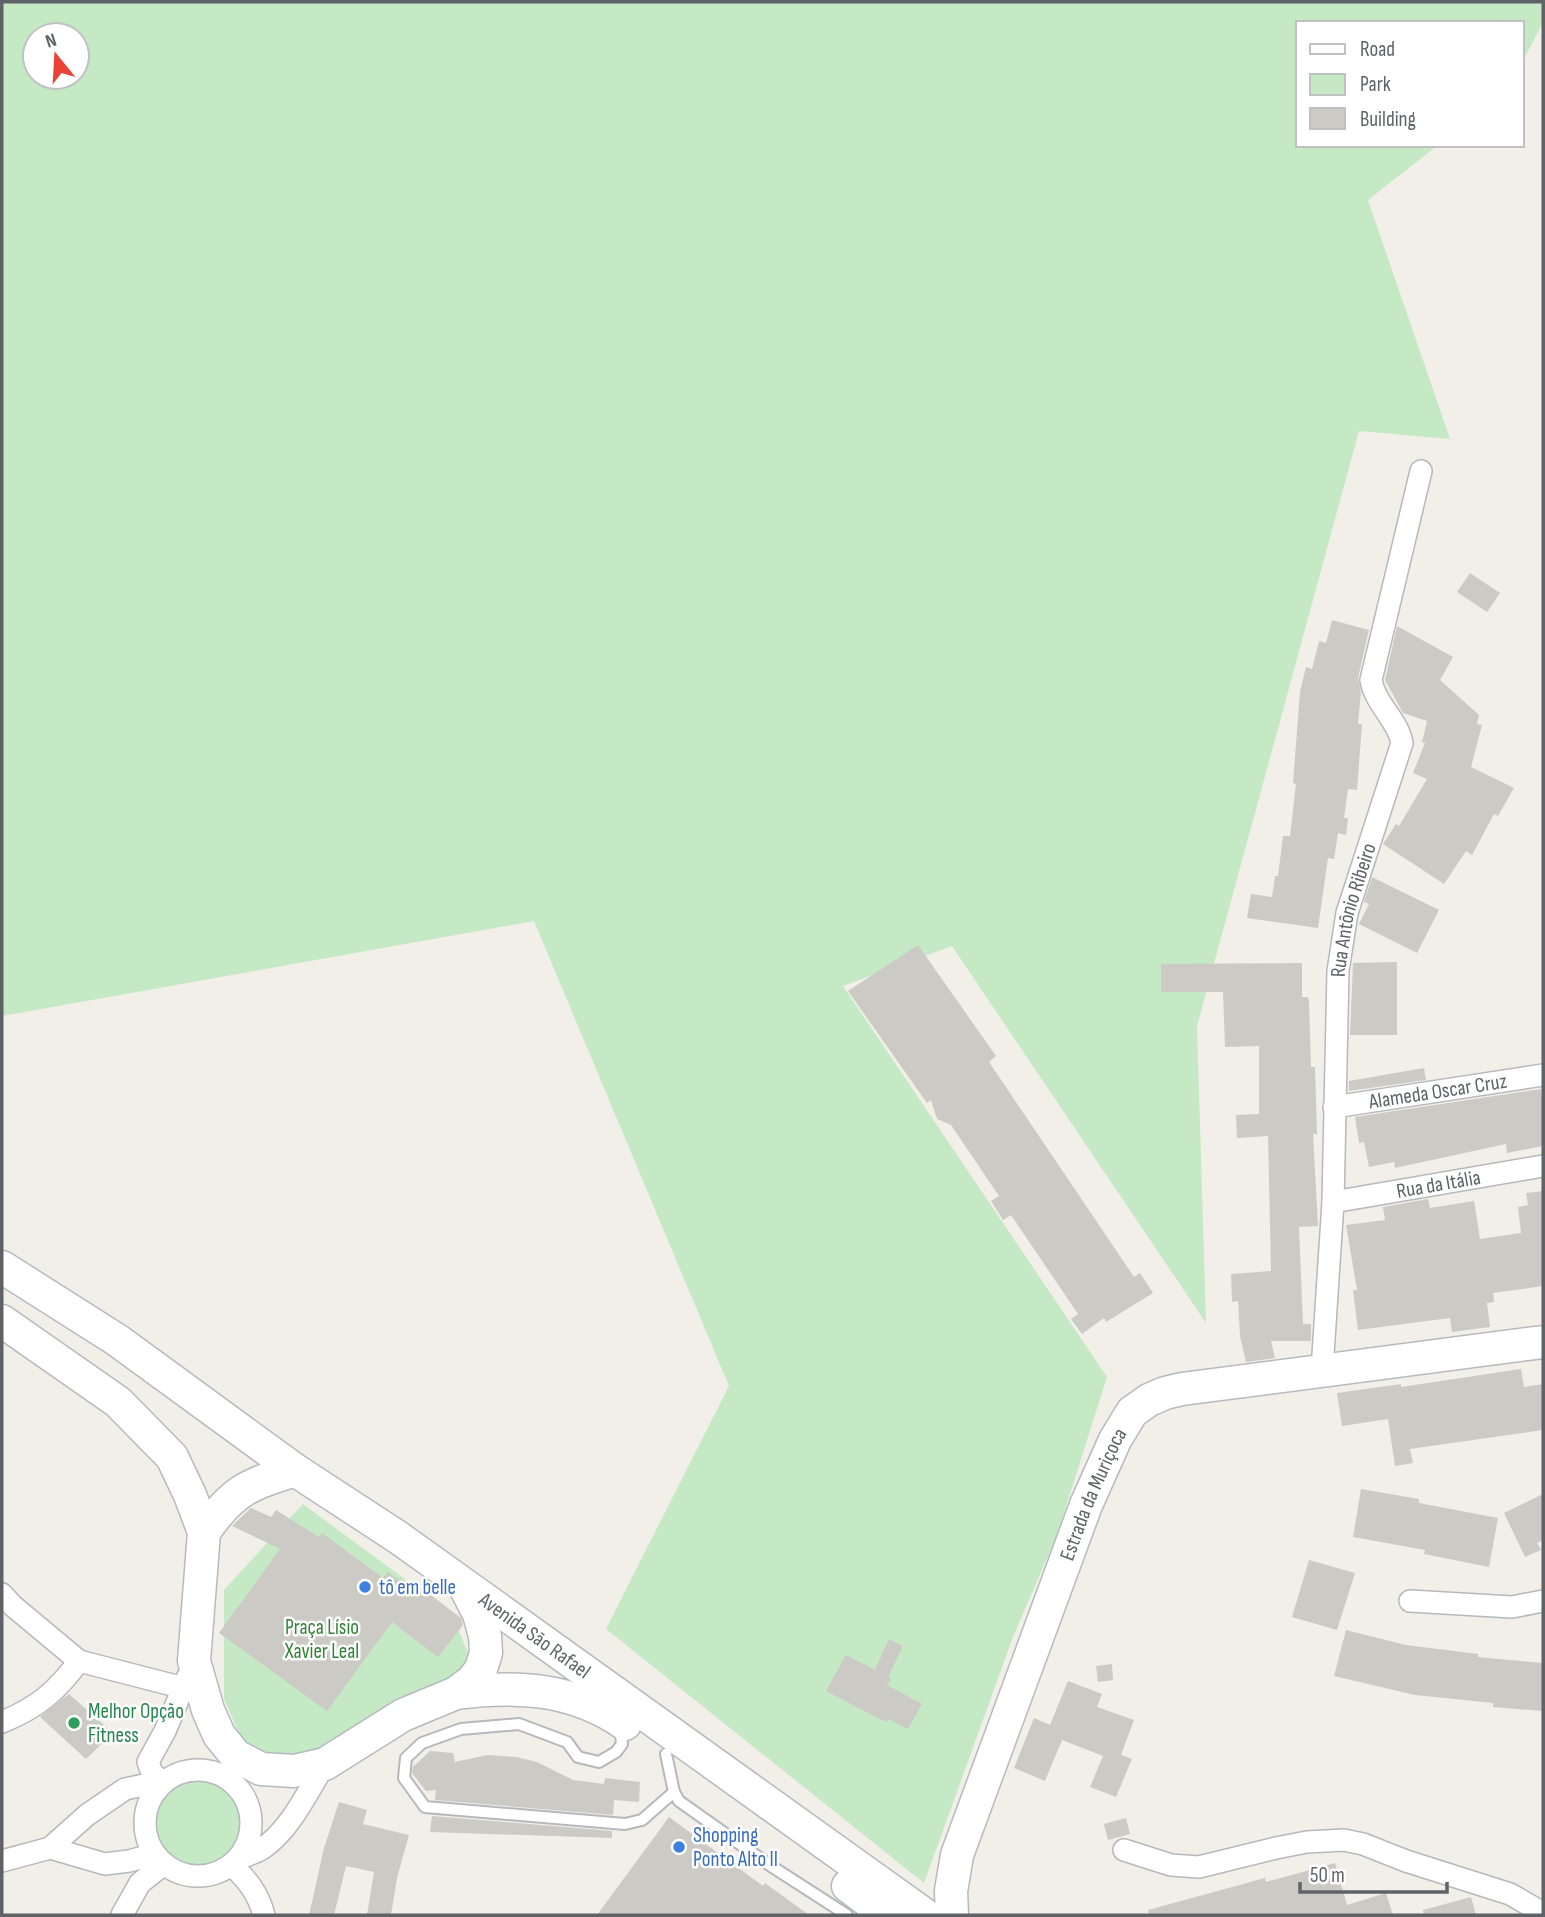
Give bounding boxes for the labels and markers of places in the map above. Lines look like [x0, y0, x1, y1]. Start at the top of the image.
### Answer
place label: tô em belle [379, 1575, 456, 1600]
marker: tô em belle [357, 1579, 373, 1595]
place label: Melhor Opção Fitness [88, 1699, 184, 1748]
marker: Melhor Opção Fitness [66, 1715, 82, 1731]
place label: Shopping Ponto Alto II [693, 1823, 778, 1872]
marker: Shopping Ponto Alto II [671, 1839, 687, 1855]

